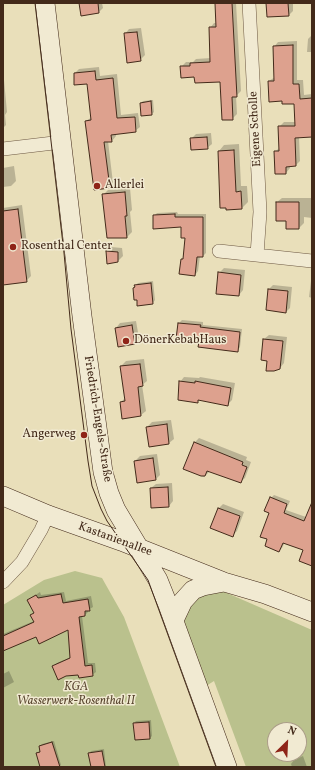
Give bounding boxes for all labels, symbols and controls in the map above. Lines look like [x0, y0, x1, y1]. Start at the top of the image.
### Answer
street label: Eigene Scholle [247, 91, 265, 167]
place label: Allerlei [105, 179, 144, 193]
marker: Allerlei [92, 181, 102, 191]
place label: Rosenthal Center [21, 240, 112, 254]
marker: Rosenthal Center [8, 242, 18, 252]
place label: DönerKebabHaus [134, 334, 226, 348]
marker: DönerKebabHaus [121, 336, 131, 346]
street label: Friedrich-Engels-Straße [80, 355, 114, 483]
place label: Angerweg [23, 428, 76, 442]
marker: Angerweg [79, 430, 89, 440]
street label: Kastanienallee [76, 520, 154, 560]
park label: KGA Wasserwerk-Rosenthal II [17, 681, 135, 709]
north arrow [267, 722, 307, 762]
text: N [285, 723, 298, 740]

